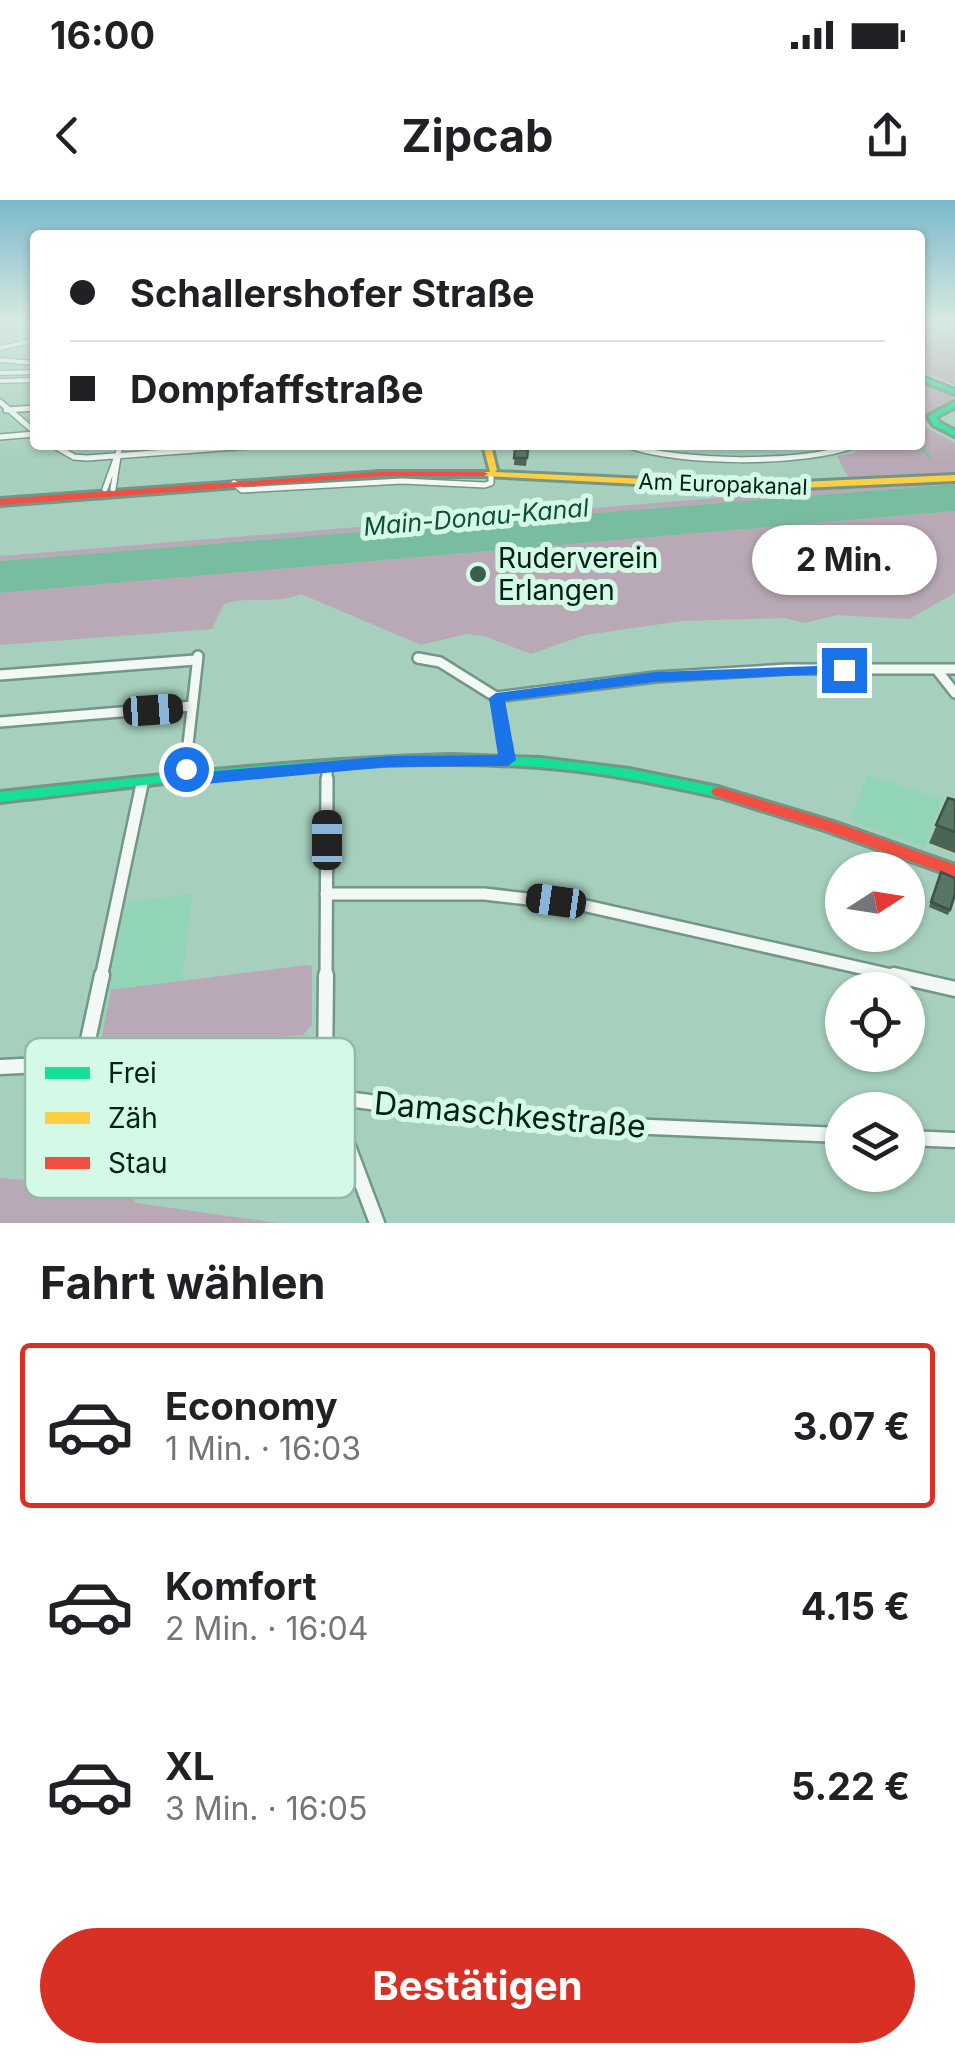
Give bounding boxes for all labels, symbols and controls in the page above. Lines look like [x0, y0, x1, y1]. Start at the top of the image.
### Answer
text: 16:00 [50, 12, 155, 58]
icon: back [40, 108, 95, 163]
text: Zipcab [402, 108, 553, 163]
icon: share [860, 108, 915, 163]
text: Schallershofer Straße [130, 270, 535, 316]
text: Dompfaffstraße [130, 366, 424, 412]
street label: Am Europakanal [638, 468, 808, 500]
water label: Main-Donau-Kanal [362, 492, 590, 542]
callout: 2 Min. [752, 525, 936, 595]
text: 2 Min. [796, 540, 893, 579]
place label: Ruderverein Erlangen [498, 541, 658, 607]
marker: Ruderverein Erlangen [467, 563, 489, 585]
route end [822, 648, 867, 693]
car [122, 693, 184, 727]
route start [164, 747, 209, 792]
car [312, 810, 342, 870]
north arrow [825, 852, 925, 952]
map controls [825, 852, 925, 1192]
car [524, 882, 588, 920]
button: locate [825, 972, 925, 1072]
legend [25, 1038, 355, 1198]
text: Frei [108, 1056, 157, 1090]
street label: Damaschkestraße [373, 1083, 647, 1146]
button: layers [825, 1092, 925, 1192]
text: Zäh [108, 1101, 158, 1135]
text: Stau [108, 1146, 168, 1180]
text: Fahrt wählen [40, 1255, 325, 1310]
icon: car [45, 1381, 135, 1471]
text: Economy [165, 1383, 338, 1429]
text: 3.07 € [793, 1403, 910, 1449]
text: 1 Min. · 16:03 [165, 1429, 361, 1468]
icon: car [45, 1561, 135, 1651]
text: Komfort [165, 1563, 317, 1609]
text: 4.15 € [801, 1583, 910, 1629]
text: 2 Min. · 16:04 [165, 1609, 368, 1648]
icon: car [45, 1741, 135, 1831]
text: XL [165, 1743, 215, 1789]
text: 5.22 € [791, 1763, 910, 1809]
text: 3 Min. · 16:05 [165, 1789, 367, 1828]
button: Bestätigen [40, 1928, 915, 2043]

